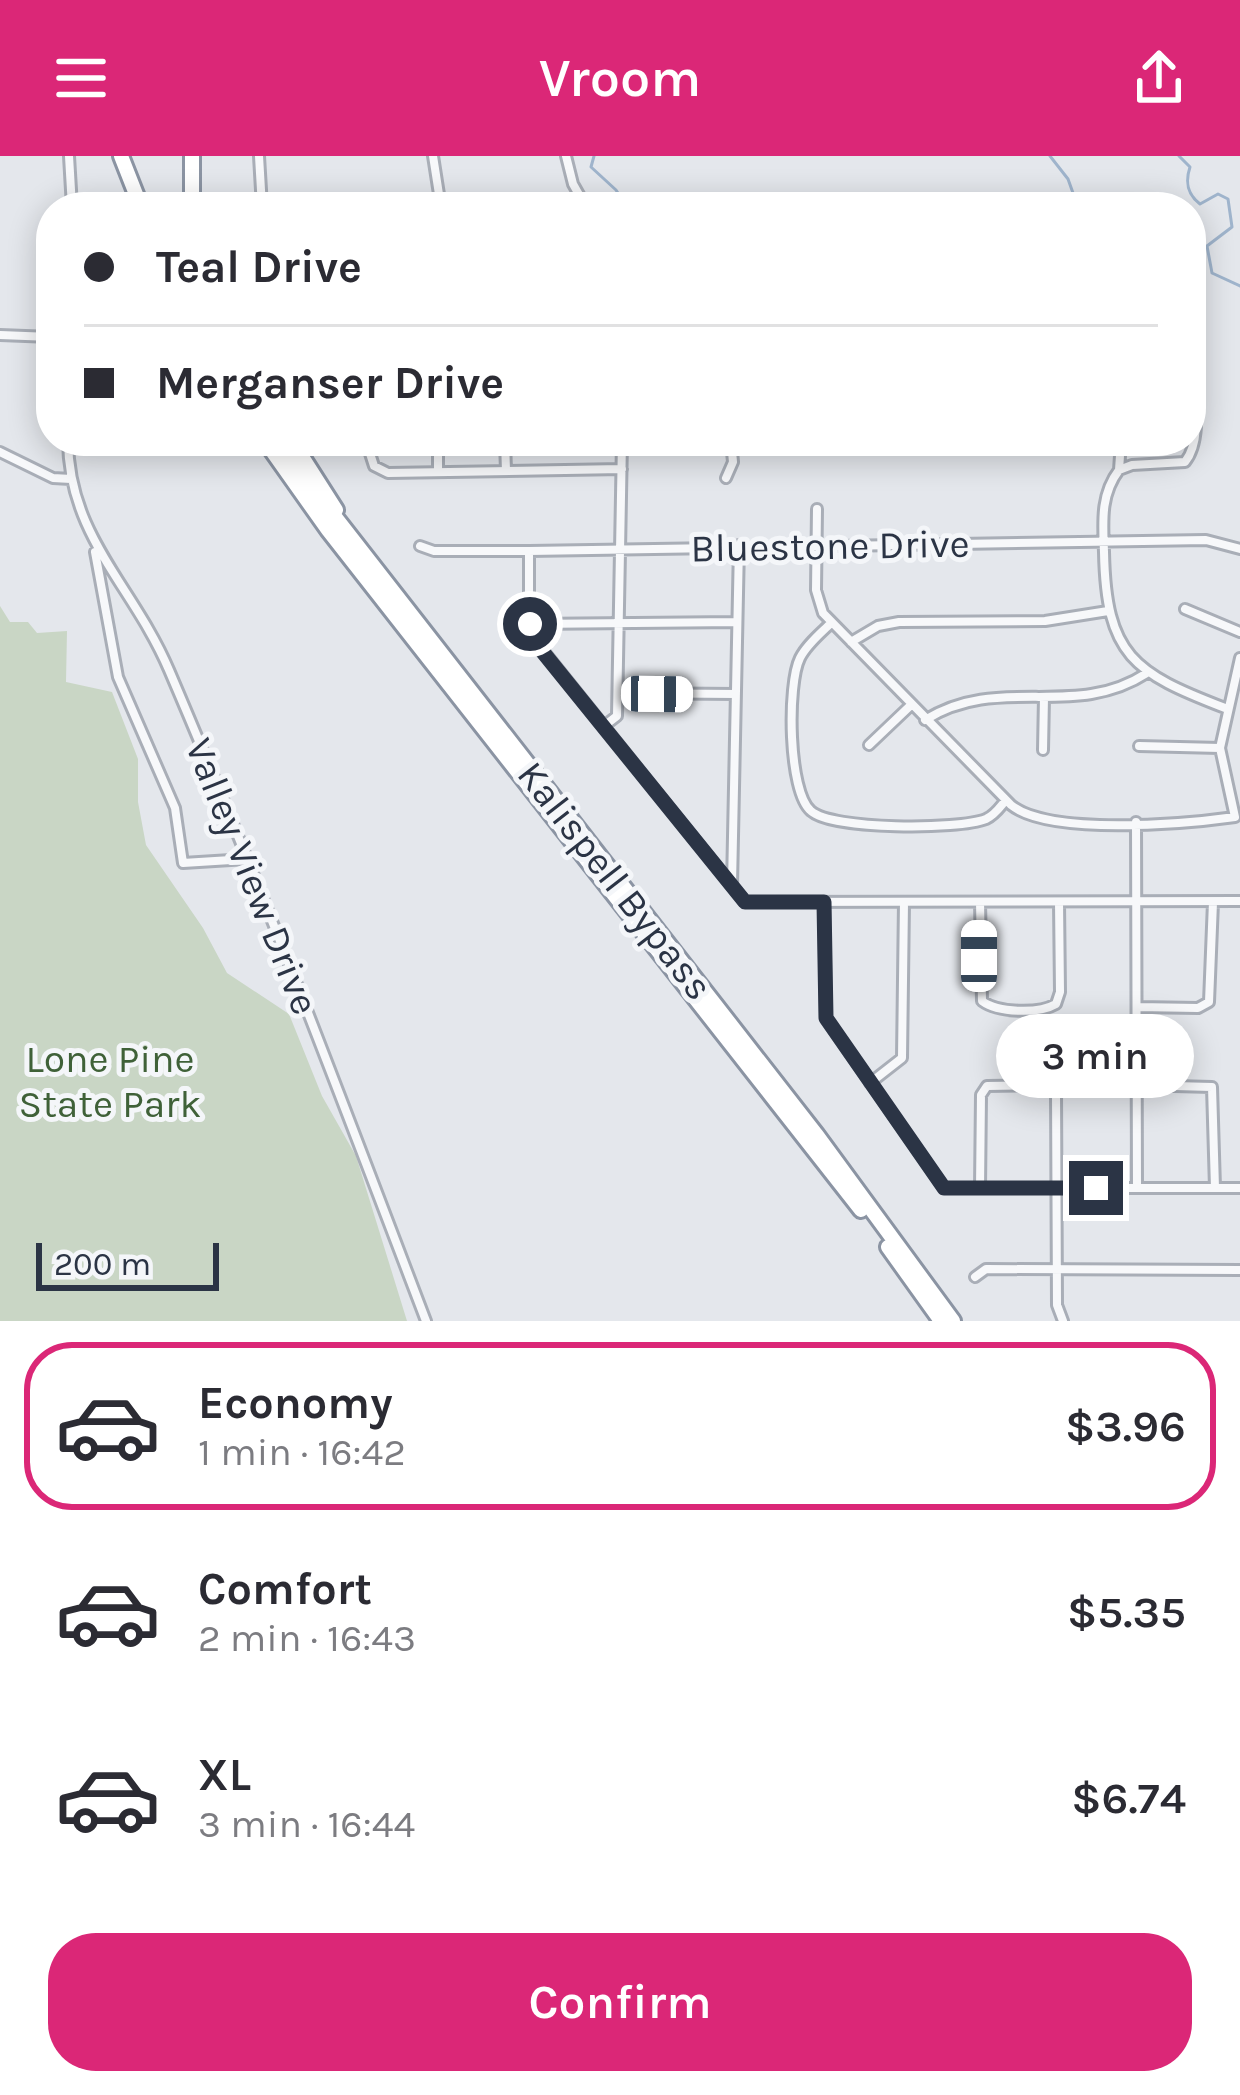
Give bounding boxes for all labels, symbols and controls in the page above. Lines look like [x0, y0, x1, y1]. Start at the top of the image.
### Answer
icon: menu [48, 45, 114, 111]
icon: share [1126, 45, 1192, 111]
text: Vroom [539, 46, 701, 110]
text: Teal Drive [156, 241, 362, 293]
text: Merganser Drive [156, 357, 504, 409]
street label: Bluestone Drive [690, 521, 970, 571]
route start [503, 597, 557, 651]
car [621, 675, 693, 713]
street label: Valley View Drive [176, 732, 328, 1021]
street label: Kalispell Bypass [508, 752, 723, 1009]
car [961, 920, 997, 992]
callout: 3 min [997, 1014, 1195, 1098]
text: 3 min [1041, 1033, 1149, 1079]
park label: Lone Pine State Park [19, 1036, 201, 1127]
route end [1069, 1161, 1123, 1215]
scale bar [36, 1237, 219, 1290]
text: 200 m [54, 1245, 151, 1283]
icon: car [54, 1372, 162, 1480]
text: Economy [198, 1377, 393, 1429]
text: $3.96 [1065, 1400, 1186, 1452]
text: 1 min · 16:42 [198, 1429, 406, 1475]
icon: car [54, 1558, 162, 1666]
text: Comfort [198, 1563, 372, 1615]
text: $5.35 [1067, 1586, 1186, 1638]
text: 2 min · 16:43 [198, 1615, 416, 1661]
icon: car [54, 1744, 162, 1852]
text: XL [198, 1749, 251, 1801]
text: $6.74 [1071, 1772, 1186, 1824]
text: 3 min · 16:44 [198, 1801, 415, 1847]
button: Confirm [48, 1933, 1192, 2071]

